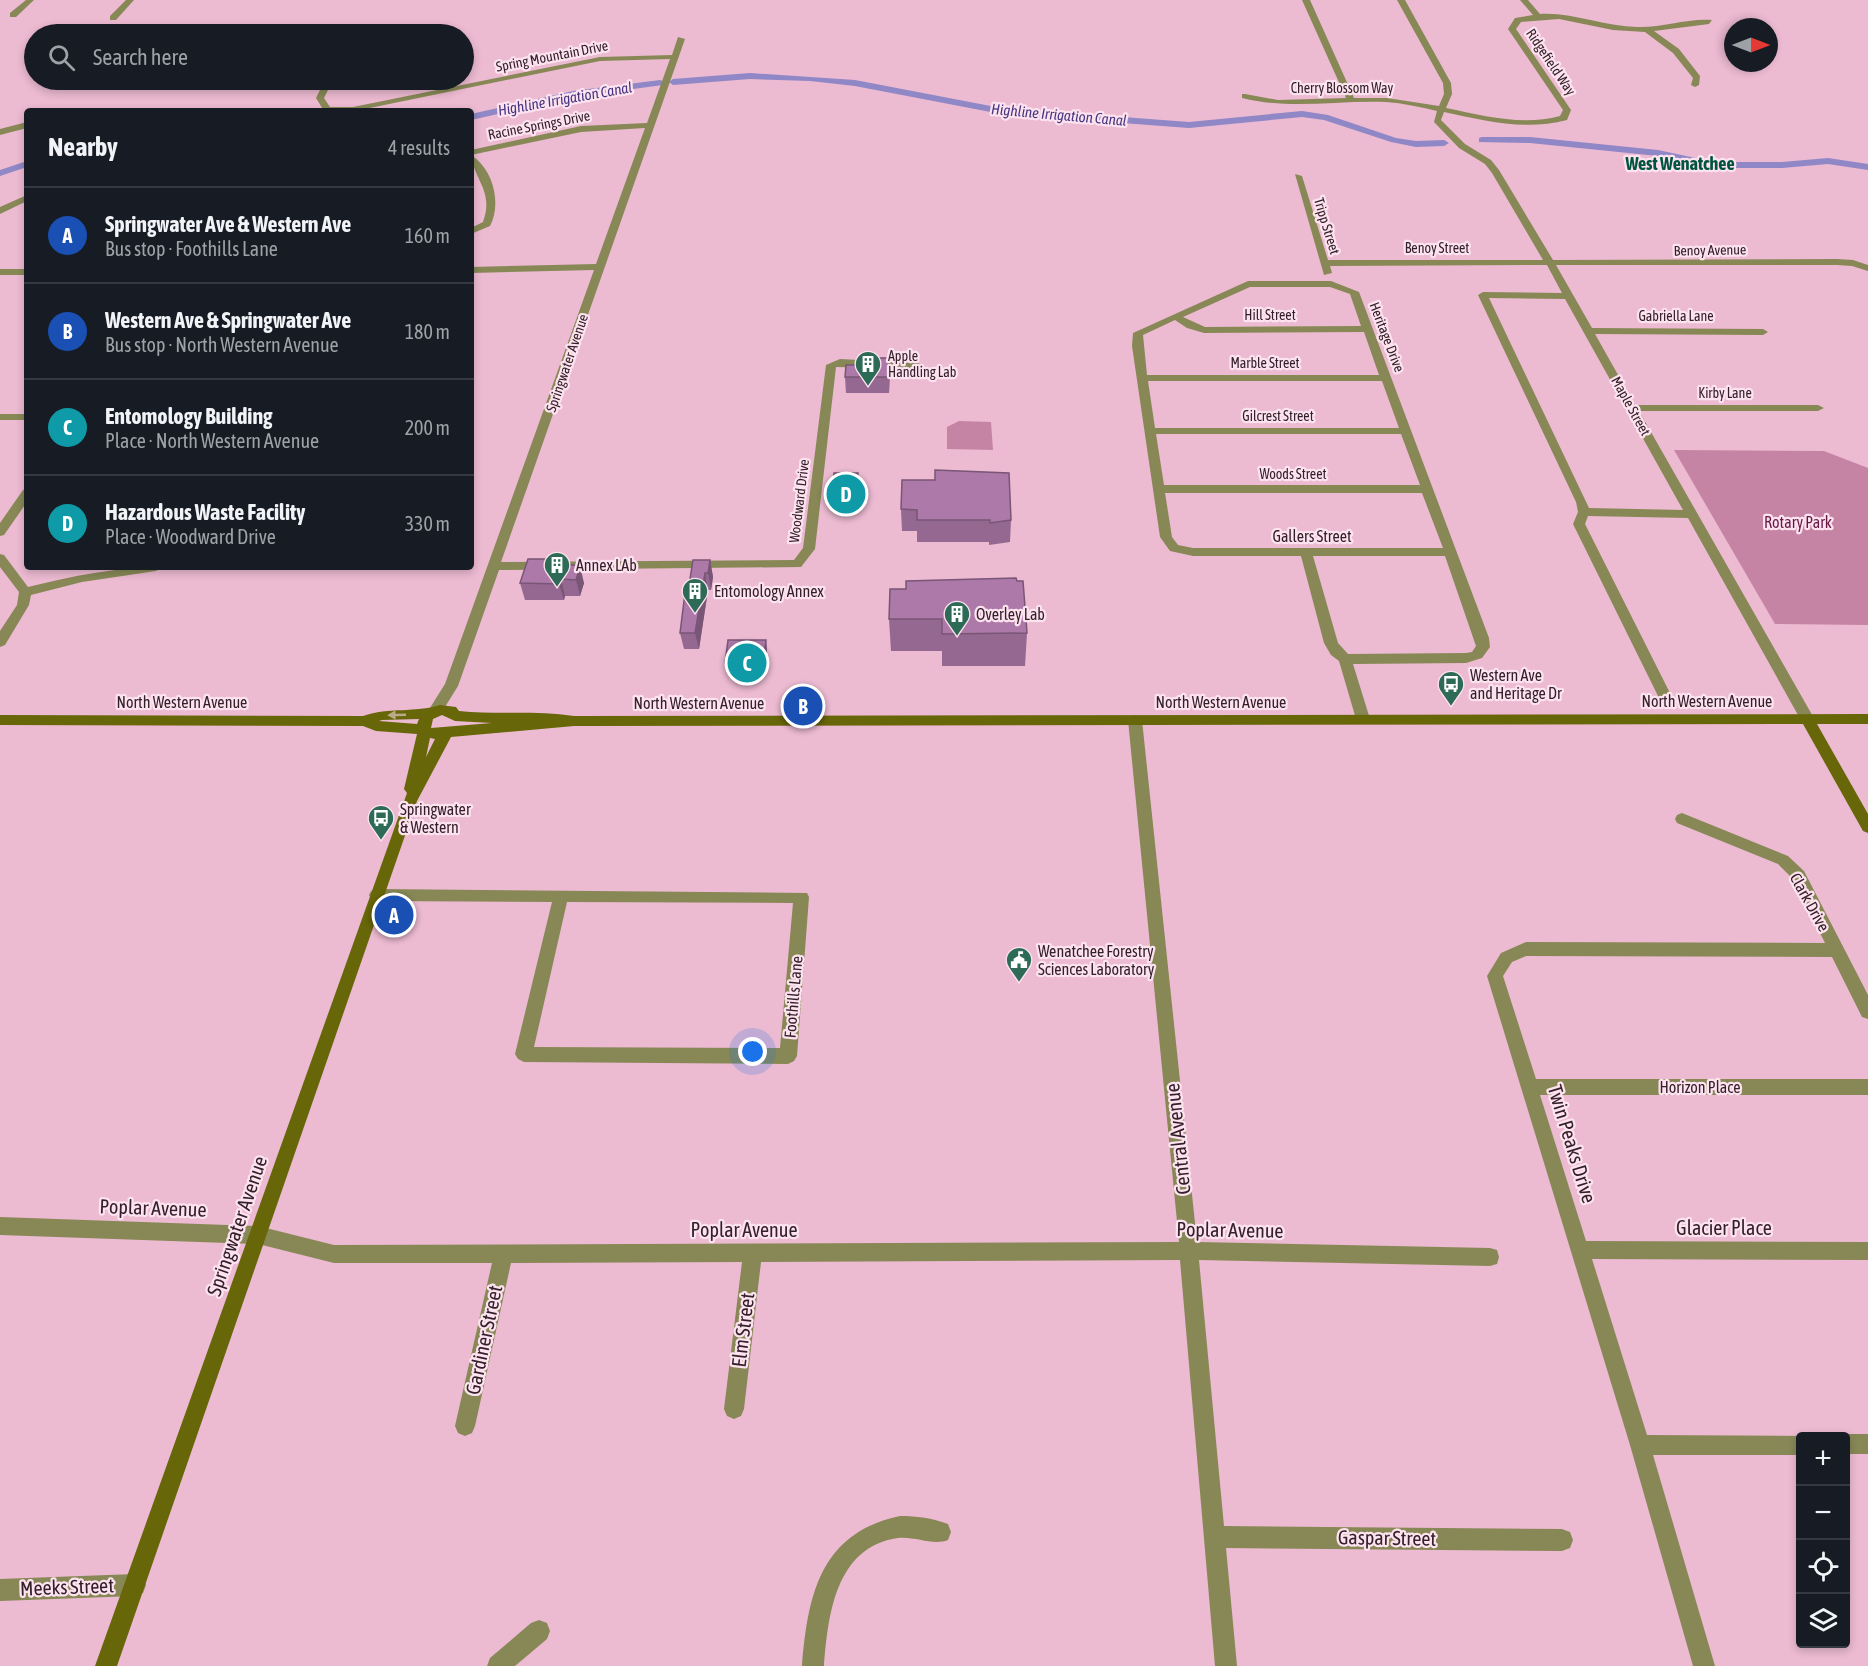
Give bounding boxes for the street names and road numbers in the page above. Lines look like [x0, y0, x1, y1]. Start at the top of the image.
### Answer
street label: Ridgefield Way [1523, 26, 1579, 98]
street label: Spring Mountain Drive [495, 37, 609, 75]
street label: Cherry Blossom Way [1291, 80, 1394, 96]
street label: Racine Springs Drive [487, 107, 591, 143]
street label: Tripp Street [1311, 196, 1343, 256]
street label: Benoy Street [1405, 240, 1469, 256]
street label: Benoy Avenue [1674, 241, 1746, 259]
street label: Heritage Drive [1366, 300, 1408, 374]
street label: Hill Street [1244, 307, 1296, 323]
street label: Gabriella Lane [1638, 308, 1714, 324]
street label: Springwater Avenue [543, 312, 591, 414]
street label: Marble Street [1230, 355, 1300, 371]
street label: Maple Street [1608, 374, 1654, 438]
street label: Kirby Lane [1698, 385, 1752, 401]
street label: Gilcrest Street [1242, 408, 1314, 424]
street label: Woodward Drive [786, 458, 812, 544]
street label: Woods Street [1259, 466, 1327, 482]
street label: Gallers Street [1272, 527, 1352, 545]
street label: North Western Avenue [1642, 692, 1772, 710]
street label: North Western Avenue [117, 693, 247, 711]
street label: North Western Avenue [1156, 693, 1286, 711]
street label: North Western Avenue [634, 694, 764, 712]
street label: Clark Drive [1787, 870, 1833, 934]
street label: Foothills Lane [780, 955, 806, 1039]
street label: Horizon Place [1660, 1078, 1741, 1096]
street label: Central Avenue [1160, 1082, 1195, 1196]
street label: Twin Peaks Drive [1544, 1082, 1601, 1206]
street label: Springwater Avenue [202, 1153, 271, 1299]
street label: Poplar Avenue [99, 1194, 207, 1221]
street label: Glacier Place [1676, 1216, 1772, 1239]
street label: Poplar Avenue [1176, 1217, 1284, 1242]
street label: Poplar Avenue [690, 1218, 798, 1241]
street label: Gardiner Street [461, 1283, 506, 1397]
street label: Elm Street [727, 1291, 759, 1368]
street label: Gaspar Street [1338, 1525, 1437, 1550]
street label: Meeks Street [20, 1573, 115, 1600]

